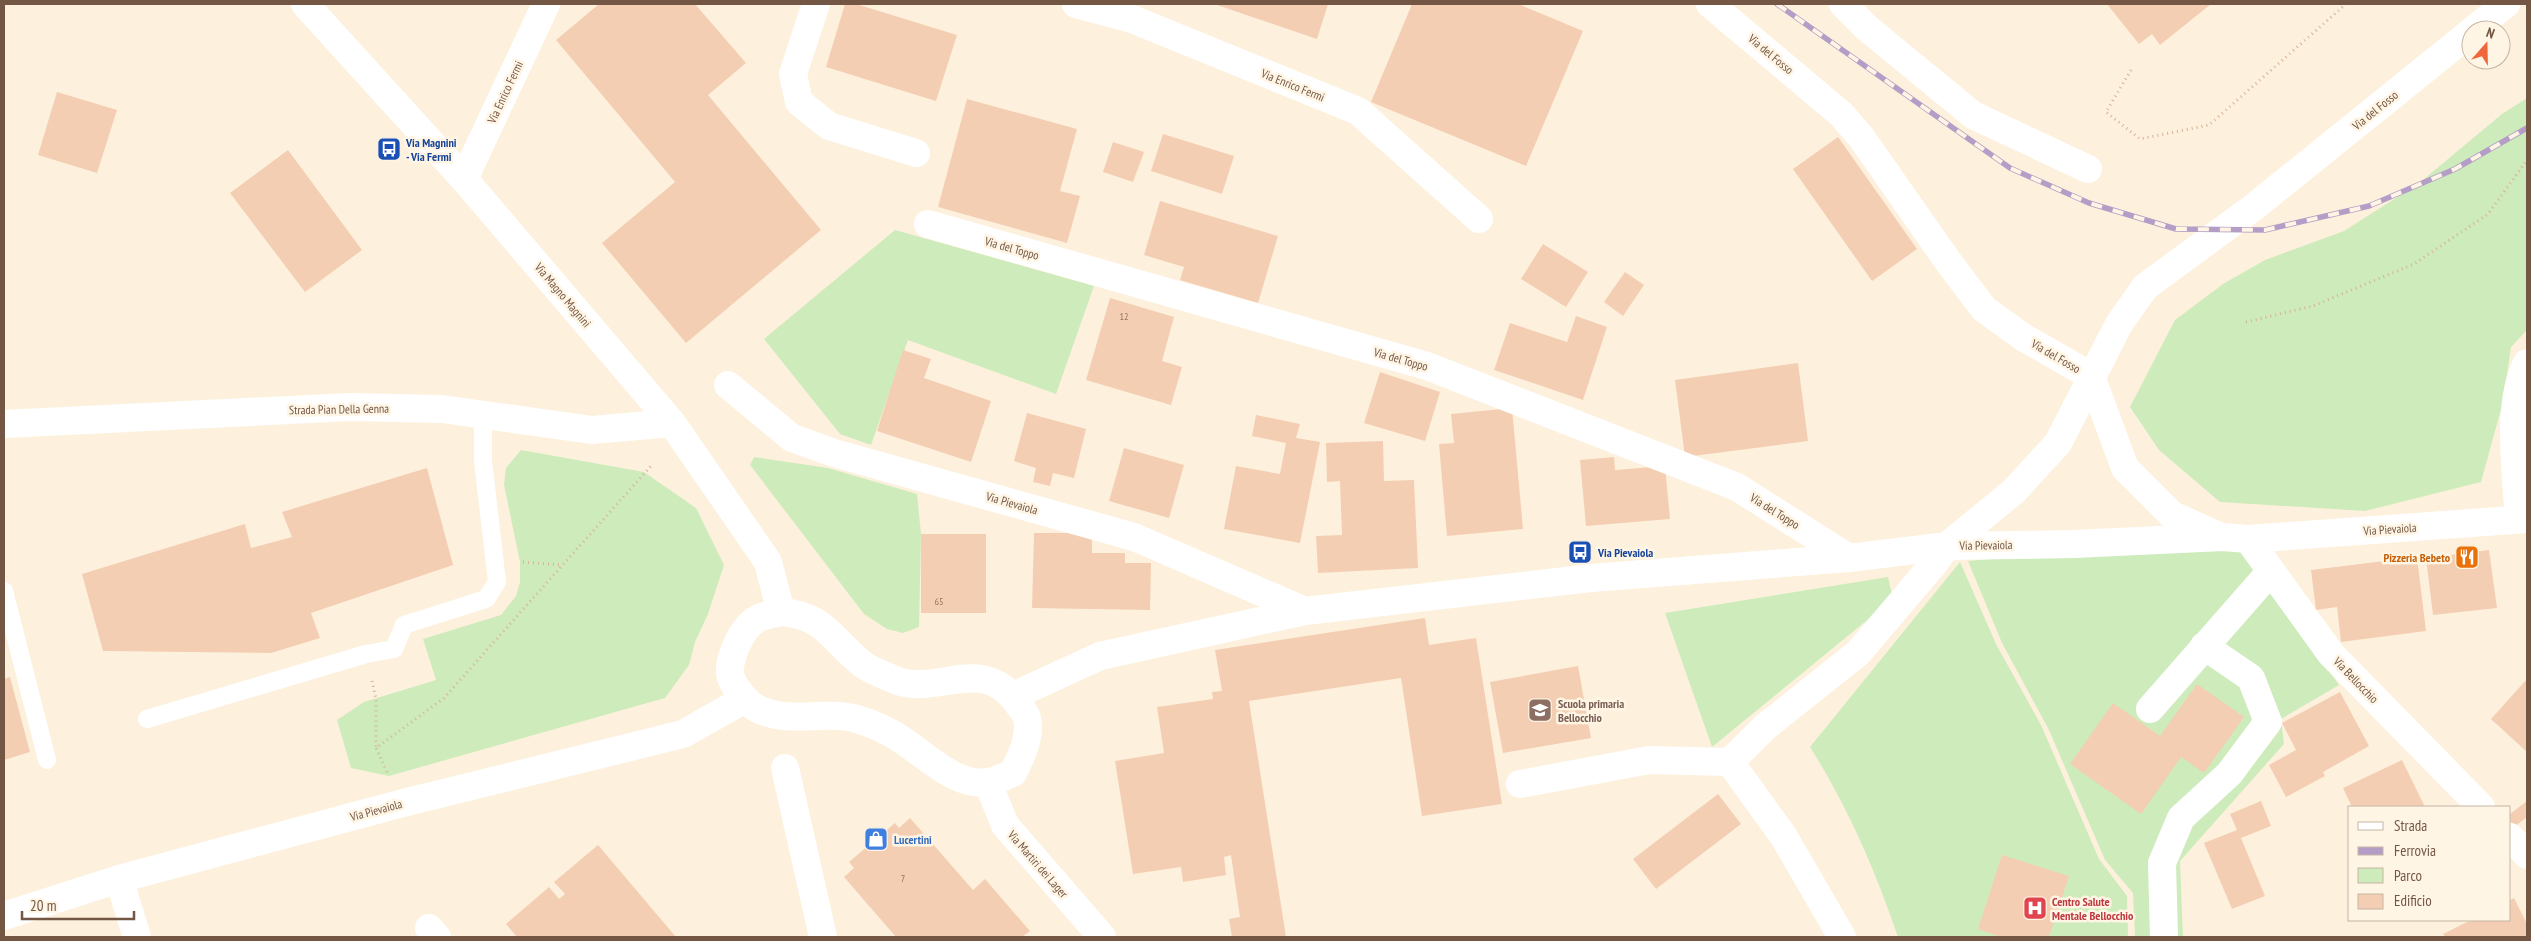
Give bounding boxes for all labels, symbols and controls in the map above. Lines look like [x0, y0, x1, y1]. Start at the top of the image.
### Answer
north arrow [2461, 20, 2511, 70]
text: N [2484, 23, 2497, 43]
street label: Via del Fosso [1745, 30, 1797, 77]
street label: Via Enrico Fermi [484, 58, 526, 127]
street label: Via Enrico Fermi [1258, 65, 1327, 105]
street label: Via del Fosso [2348, 87, 2401, 134]
place label: Via Magnini - Via Fermi [405, 135, 457, 164]
bus stop icon: Via Magnini - Via Fermi [376, 136, 402, 162]
street label: Via del Toppo [982, 233, 1041, 263]
street label: Via Magno Magnini [531, 259, 594, 330]
house number: 12 [1120, 310, 1129, 323]
street label: Via del Fosso [2028, 335, 2083, 376]
street label: Via del Toppo [1371, 344, 1430, 374]
street label: Strada Pian Della Genna [289, 401, 389, 417]
street label: Via Pievaiola [983, 488, 1040, 518]
street label: Via del Toppo [1747, 489, 1803, 532]
street label: Via Pievaiola [2362, 520, 2417, 538]
street label: Via Pievaiola [1958, 537, 2013, 553]
bus stop icon: Via Pievaiola [1567, 539, 1593, 565]
restaurant icon: Pizzeria Bebeto [2454, 544, 2480, 570]
place label: Via Pievaiola [1597, 545, 1653, 560]
place label: Pizzeria Bebeto [2383, 550, 2451, 565]
house number: 65 [935, 595, 944, 608]
street label: Via Bellocchio [2330, 653, 2382, 706]
place label: Scuola primaria Bellocchio [1558, 696, 1624, 725]
school or university icon: Scuola primaria Bellocchio [1527, 697, 1553, 723]
street label: Via Pievaiola [347, 796, 404, 824]
legend [2348, 806, 2511, 921]
text: Strada [2394, 816, 2427, 835]
shop icon: Lucertini [863, 826, 889, 852]
street label: Via Martiri dei Lager [1004, 827, 1072, 901]
place label: Lucertini [894, 832, 932, 847]
text: Ferrovia [2394, 841, 2436, 860]
text: Parco [2394, 866, 2422, 885]
house number: 7 [901, 872, 905, 885]
scale bar [22, 888, 135, 920]
text: Edificio [2394, 891, 2432, 910]
place label: Centro Salute Mentale Bellocchio [2052, 894, 2134, 923]
hospital icon: Centro Salute Mentale Bellocchio [2022, 895, 2048, 921]
text: 20 m [30, 896, 56, 915]

